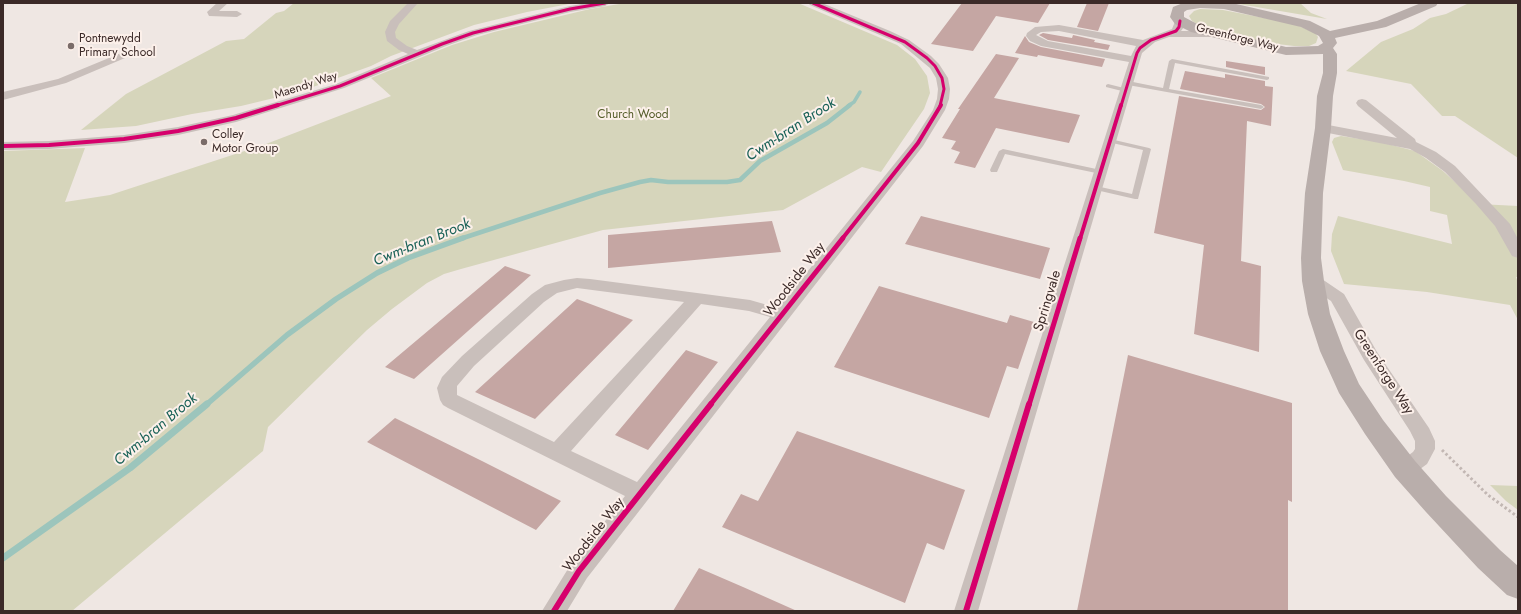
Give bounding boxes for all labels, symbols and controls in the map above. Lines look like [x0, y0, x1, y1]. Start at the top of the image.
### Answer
street label: Greenforge Way [1194, 21, 1280, 55]
place label: Pontnewydd Primary School [79, 32, 156, 60]
marker: Pontnewydd Primary School [66, 41, 76, 51]
street label: Maendy Way [273, 69, 339, 103]
water label: Cwm-bran Brook [743, 94, 839, 166]
park label: Church Wood [597, 108, 669, 122]
place label: Colley Motor Group [212, 128, 278, 156]
marker: Colley Motor Group [199, 137, 209, 147]
water label: Cwm-bran Brook [371, 215, 473, 271]
street label: Woodside Way [761, 239, 829, 321]
street label: Springvale [1031, 269, 1065, 333]
street label: Greenforge Way [1349, 326, 1417, 418]
water label: Cwm-bran Brook [111, 390, 201, 470]
street label: Woodside Way [560, 494, 628, 576]

